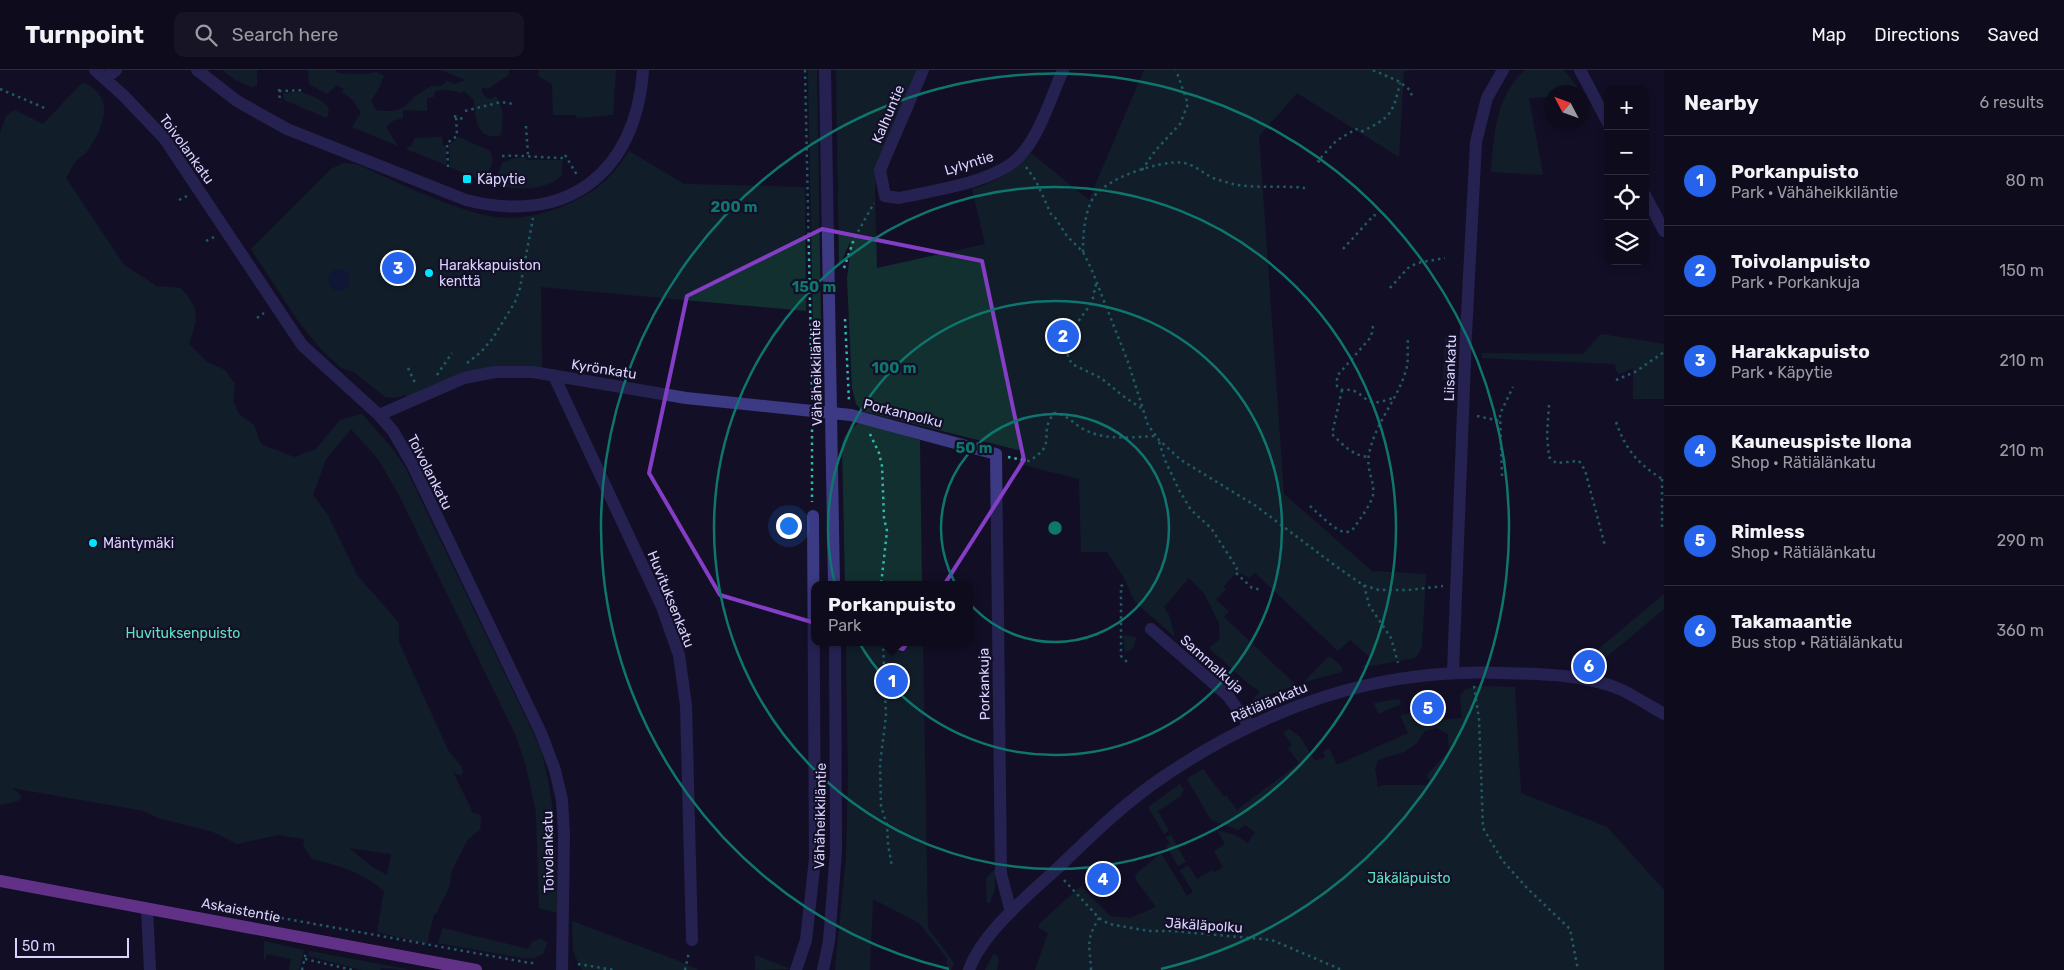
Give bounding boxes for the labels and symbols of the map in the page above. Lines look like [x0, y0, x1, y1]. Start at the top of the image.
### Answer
street label: Kalhuntie [869, 82, 908, 146]
north arrow [1544, 85, 1589, 130]
street label: Toivolankatu [156, 111, 218, 187]
street label: Lylyntie [943, 148, 996, 179]
place label: Käpytie [477, 171, 526, 188]
marker: Käpytie [461, 173, 473, 185]
text: 200 m [710, 198, 758, 216]
pin: 3 [382, 249, 414, 287]
place label: Harakkapuiston kenttä [439, 257, 541, 290]
marker: Harakkapuiston kenttä [423, 267, 435, 279]
text: 150 m [792, 278, 836, 296]
pin: 2 [1047, 317, 1079, 355]
street label: Vähäheikkiläntie [807, 320, 826, 426]
street label: Liisankatu [1441, 334, 1460, 402]
street label: Kyrönkatu [570, 356, 638, 383]
text: 100 m [872, 359, 916, 377]
street label: Porkanpolku [862, 395, 944, 432]
street label: Toivolankatu [403, 432, 456, 513]
text: 50 m [956, 439, 992, 457]
your location [776, 513, 802, 539]
centre of rings [1046, 519, 1064, 537]
place label: Mäntymäki [103, 535, 174, 552]
marker: Mäntymäki [87, 537, 99, 549]
street label: Huvituksenkatu [643, 548, 698, 650]
park label: Huvituksenpuisto [126, 625, 240, 642]
street label: Sammalkuja [1176, 631, 1247, 697]
pin: 6 [1573, 647, 1605, 685]
street label: Porkankuja [975, 648, 994, 720]
pin: 1 [876, 662, 908, 700]
street label: Rätiälänkatu [1228, 679, 1310, 726]
pin: 5 [1412, 689, 1444, 727]
street label: Vähäheikkiläntie [811, 763, 830, 869]
street label: Toivolankatu [539, 811, 558, 893]
pin: 4 [1087, 860, 1119, 898]
park label: Jäkäläpuisto [1367, 870, 1451, 887]
street label: Askaistentie [200, 894, 282, 927]
street label: Jäkäläpolku [1165, 914, 1243, 937]
scale bar [15, 935, 129, 958]

